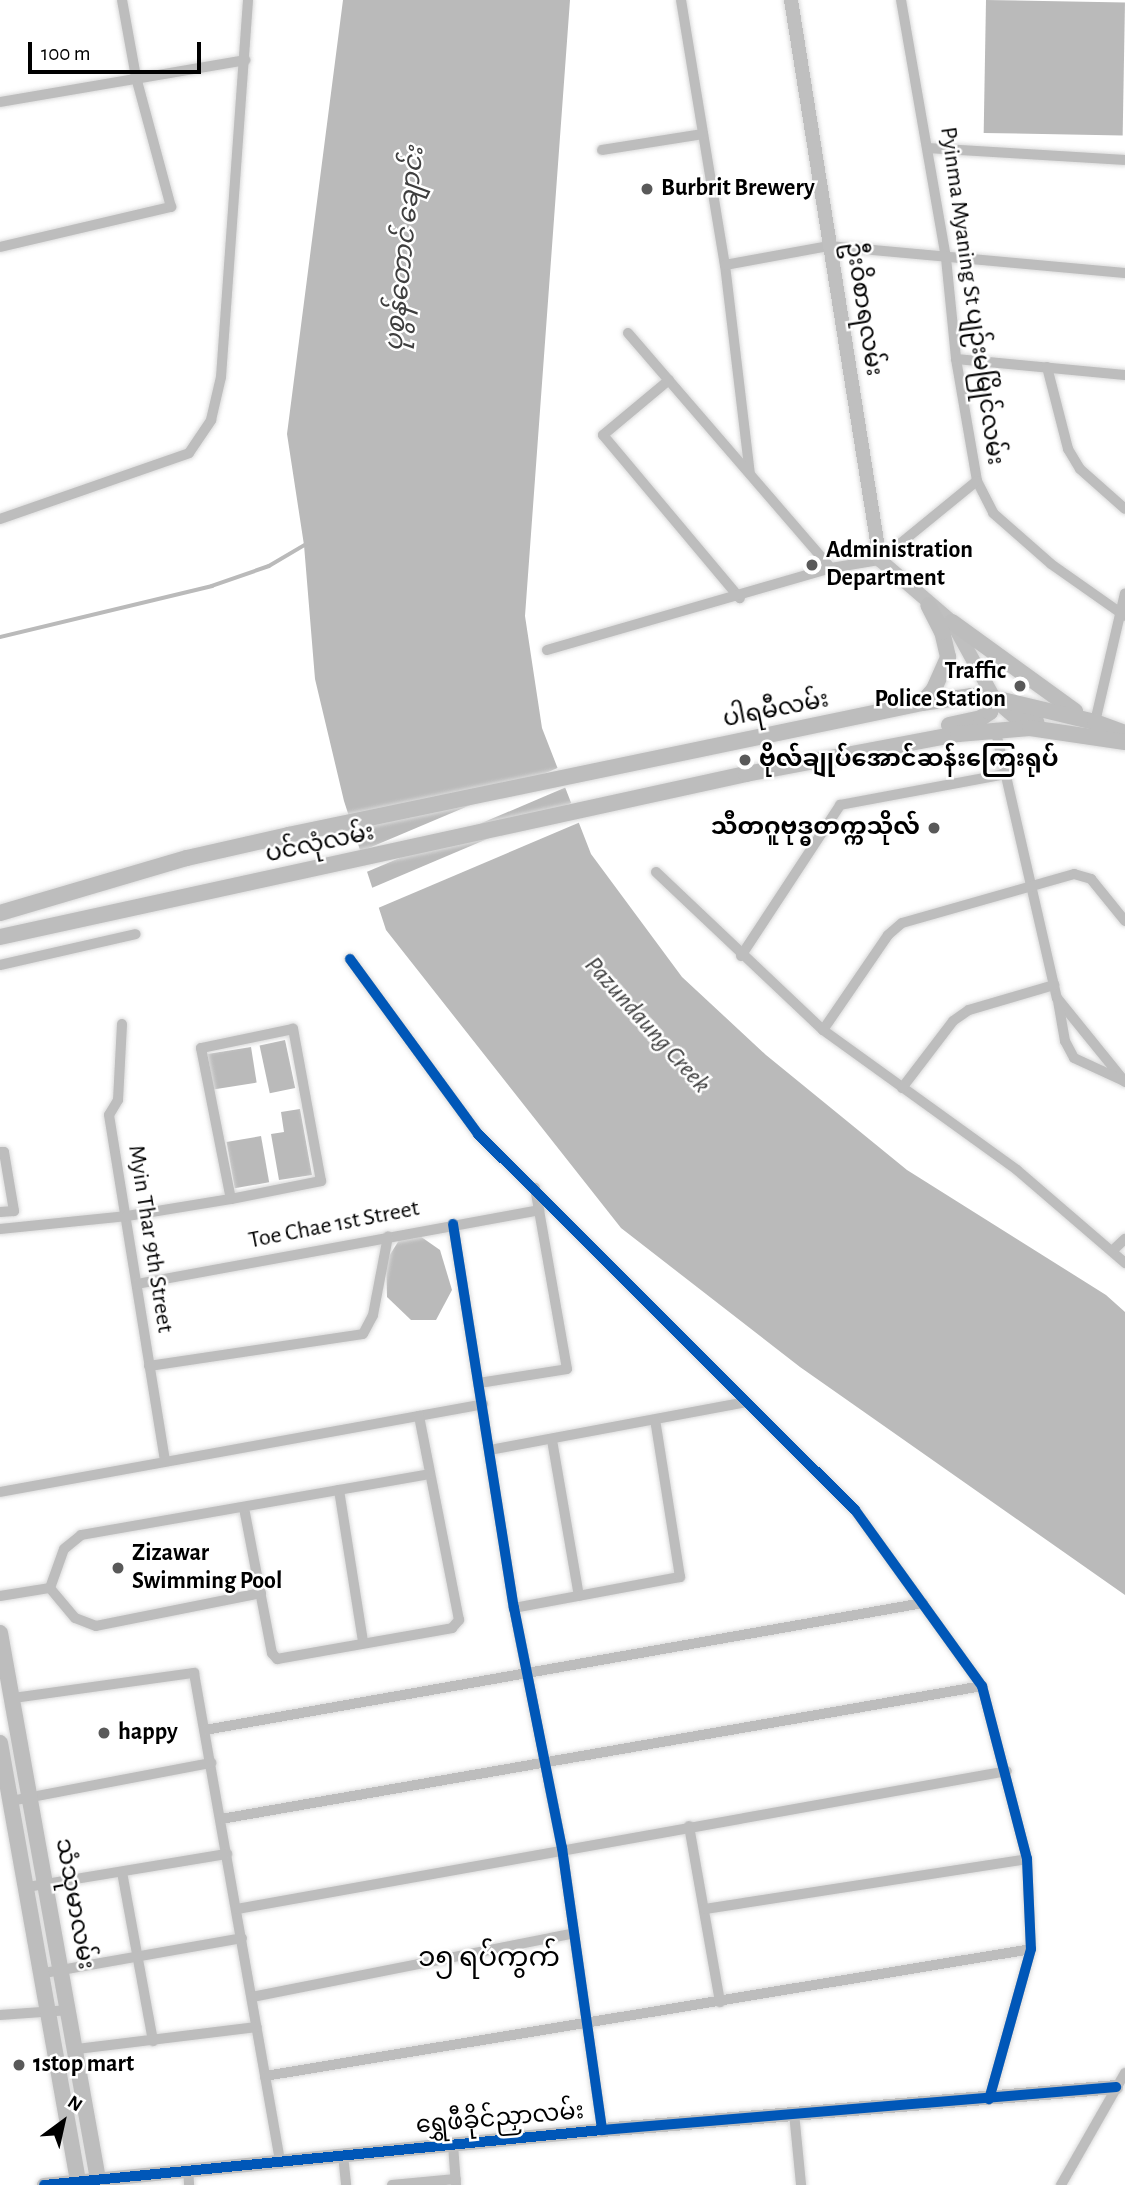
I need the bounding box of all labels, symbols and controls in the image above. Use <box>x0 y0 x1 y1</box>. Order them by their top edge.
scale bar <box>32 28 205 72</box>
text: 100 m <box>41 43 91 64</box>
street label: Pyinma Myaning St ပျဉ်းမမြိုင်လမ်း <box>933 125 1009 467</box>
water label: ပုစွန်တောင် ချောင်း <box>379 145 431 353</box>
place label: Burbrit Brewery <box>661 175 815 203</box>
marker: Burbrit Brewery <box>639 181 655 197</box>
street label: ဦးဝိစာရလမ်း <box>838 240 888 378</box>
place label: Administration Department <box>826 537 973 593</box>
marker: Administration Department <box>804 557 820 573</box>
place label: Traffic Police Station <box>874 658 1006 714</box>
marker: Traffic Police Station <box>1012 678 1028 694</box>
street label: ပါရမီလမ်း <box>721 686 831 734</box>
place label: ဗိုလ်ချုပ်အောင်ဆန်းကြေးရုပ် <box>759 746 1059 774</box>
marker: ဗိုလ်ချုပ်အောင်ဆန်းကြေးရုပ် <box>737 752 753 768</box>
place label: သီတဂူဗုဒ္ဓတက္ကသိုလ် <box>711 814 920 842</box>
street label: ပင်လုံလမ်း <box>263 818 377 870</box>
marker: သီတဂူဗုဒ္ဓတက္ကသိုလ် <box>926 820 942 836</box>
water label: Pazundaung Creek <box>577 950 717 1100</box>
street label: Myin Thar 9th Street <box>121 1143 179 1335</box>
street label: Toe Chae 1st Street <box>246 1194 422 1256</box>
place label: Zizawar Swimming Pool <box>132 1540 282 1596</box>
marker: Zizawar Swimming Pool <box>110 1560 126 1576</box>
place label: happy <box>118 1719 178 1747</box>
marker: happy <box>96 1725 112 1741</box>
street label: သံသုမာလမ်း <box>48 1836 100 1972</box>
district label: ၁၅ ရပ်ကွက် <box>418 1941 560 1975</box>
place label: 1stop mart <box>33 2051 134 2079</box>
marker: 1stop mart <box>11 2057 27 2073</box>
north arrow <box>28 2087 98 2157</box>
text: N <box>64 2092 85 2116</box>
street label: ရွှေဖီခိုင်ညှာလမ်း <box>415 2097 585 2141</box>

